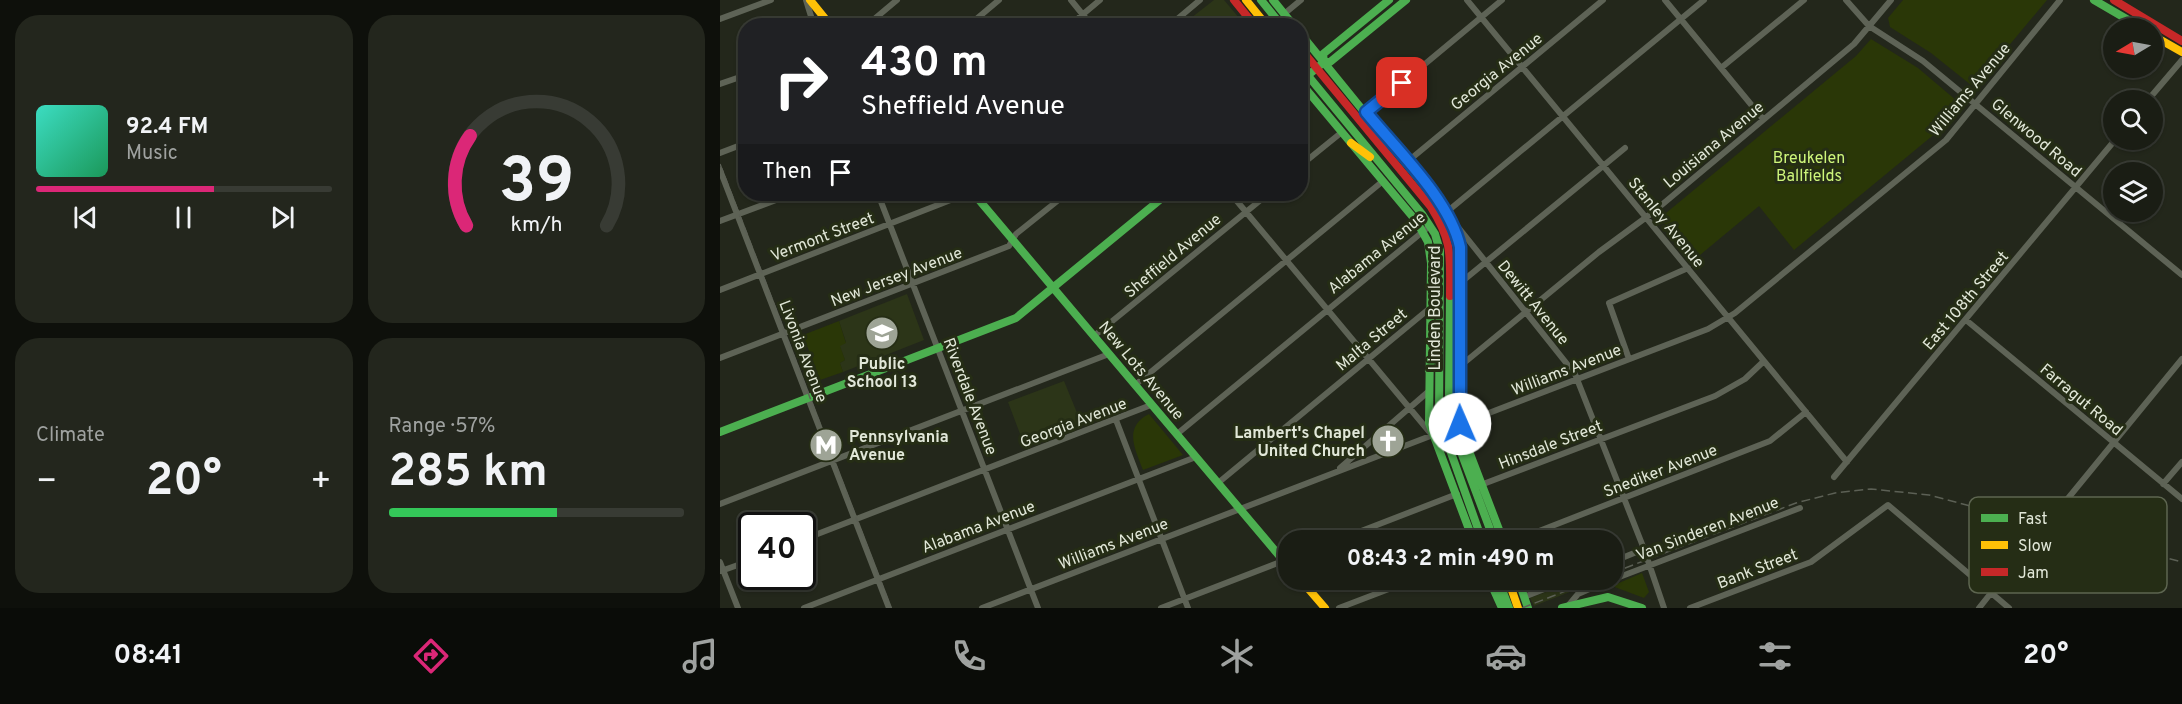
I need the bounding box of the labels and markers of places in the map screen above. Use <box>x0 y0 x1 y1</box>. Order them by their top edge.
pin <box>1376 57 1427 108</box>
school or university icon: Public School 13 <box>864 315 900 351</box>
place label: Public School 13 <box>847 355 917 393</box>
church icon: Lambert's Chapel United Church <box>1370 423 1406 459</box>
place label: Lambert's Chapel United Church <box>1234 424 1365 462</box>
metro station icon: Pennsylvania Avenue <box>808 427 844 463</box>
place label: Pennsylvania Avenue <box>849 428 949 466</box>

